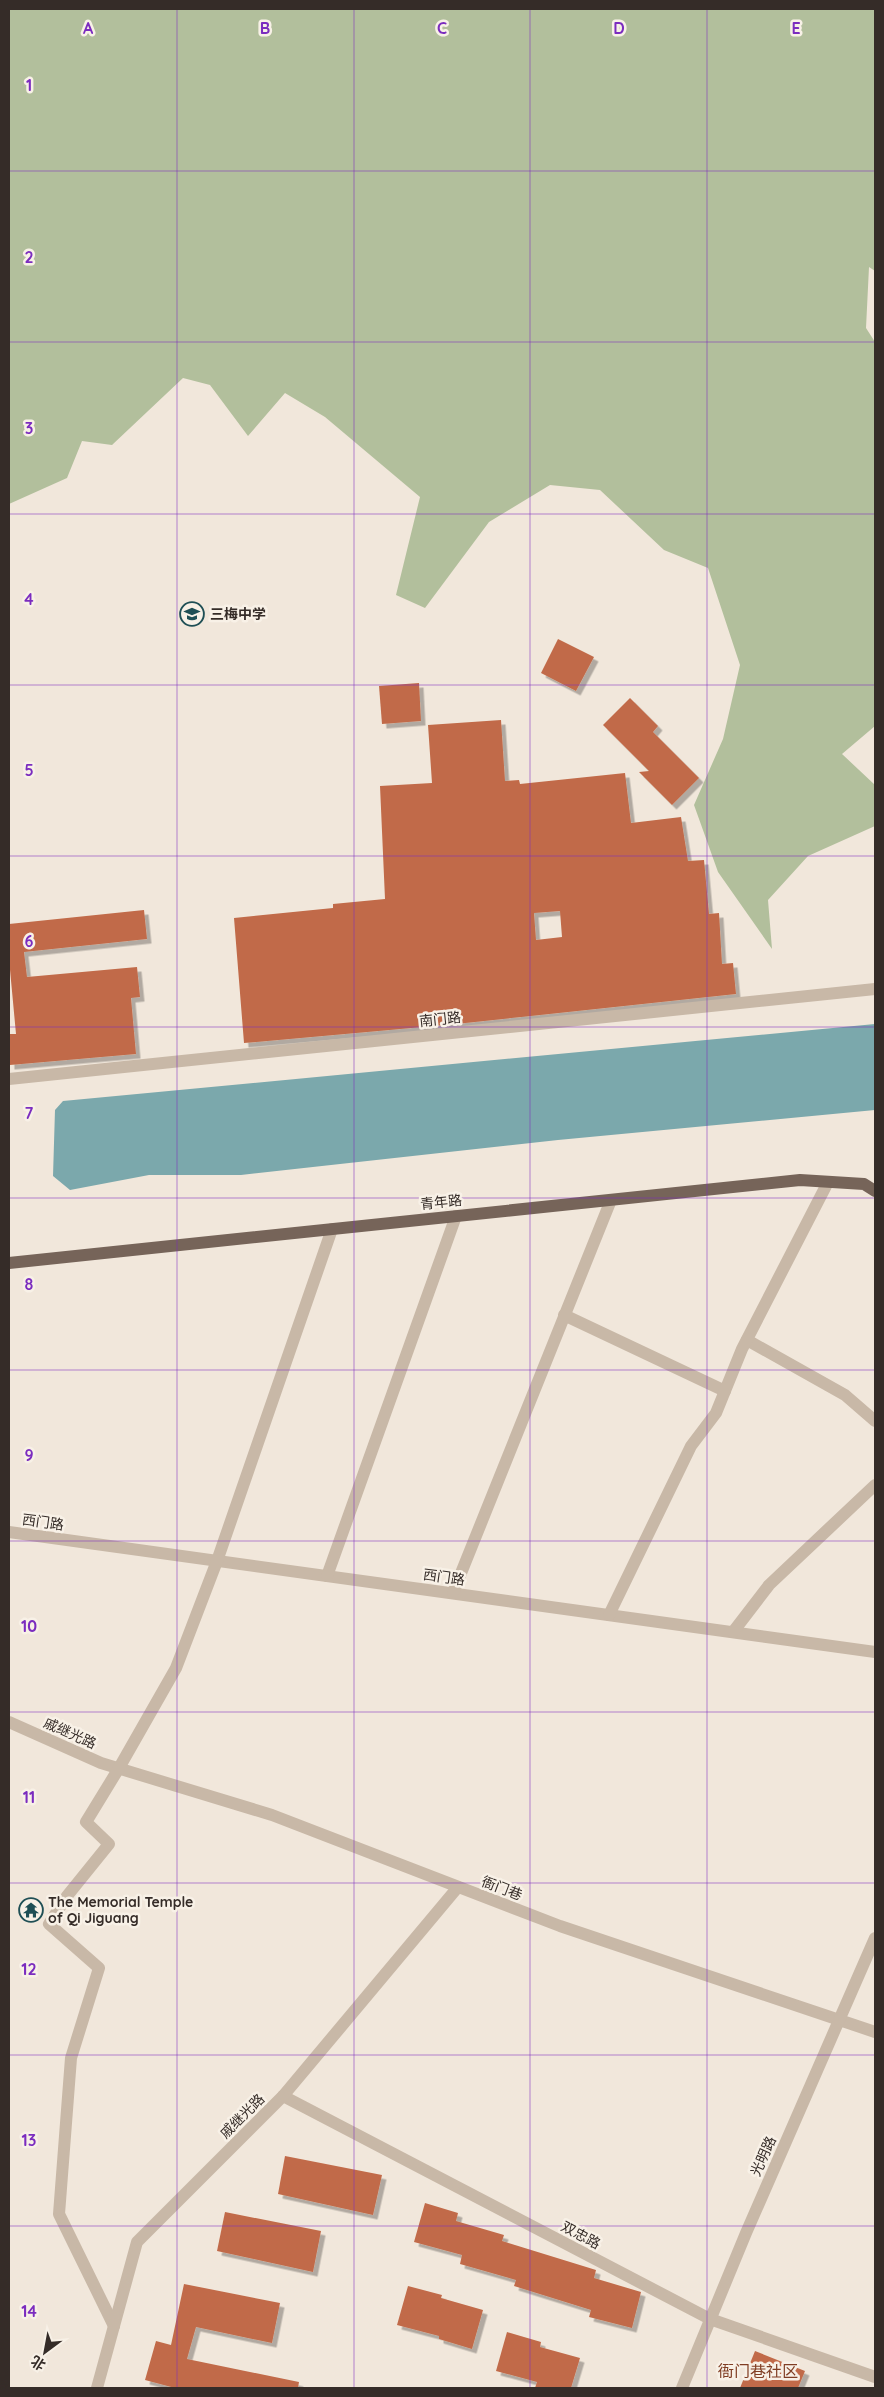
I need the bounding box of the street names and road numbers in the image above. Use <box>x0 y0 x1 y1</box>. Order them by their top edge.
street label: 南门路 <box>418 1008 462 1030</box>
street label: 青年路 <box>419 1191 463 1213</box>
street label: 西门路 <box>21 1510 65 1534</box>
street label: 西门路 <box>422 1565 466 1589</box>
street label: 戚继光路 <box>41 1713 99 1753</box>
street label: 衙门巷 <box>479 1872 525 1904</box>
street label: 戚继光路 <box>216 2090 268 2142</box>
street label: 光明路 <box>746 2133 780 2179</box>
street label: 双忠路 <box>558 2217 604 2253</box>

